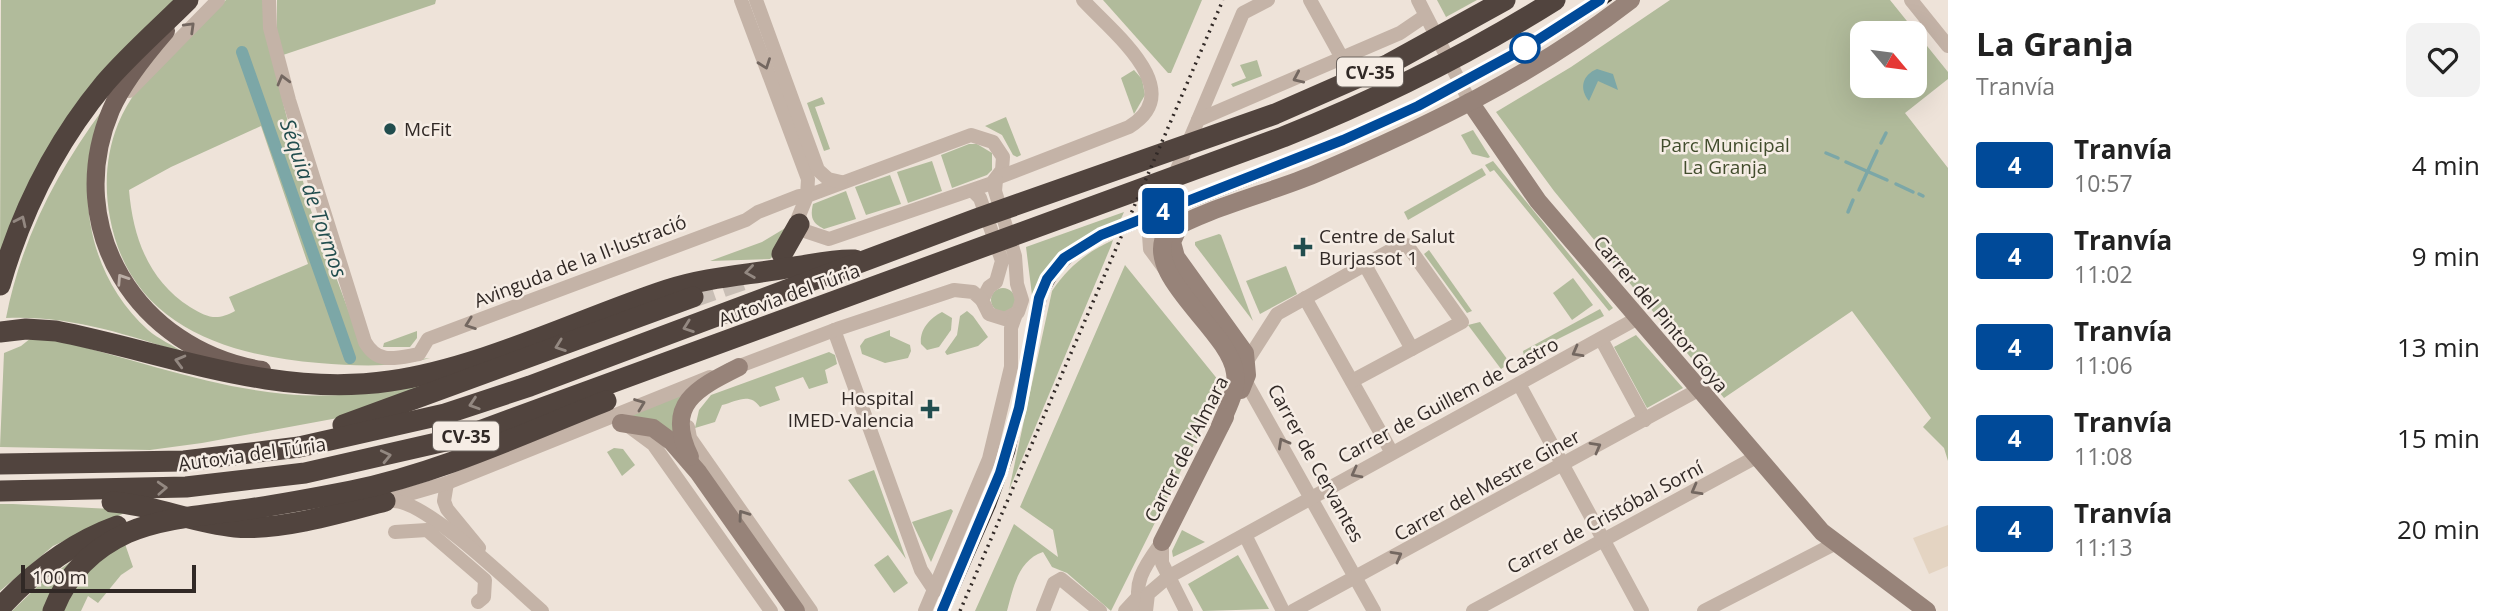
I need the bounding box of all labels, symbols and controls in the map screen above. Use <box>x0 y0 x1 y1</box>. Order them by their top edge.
north arrow <box>1850 21 1927 98</box>
map controls <box>1850 21 1927 98</box>
text: La Granja <box>1976 21 2134 66</box>
one-way arrow <box>182 23 195 36</box>
button: heart <box>2406 23 2480 97</box>
unlabelled marker <box>1510 33 1540 63</box>
one-way arrow <box>757 57 771 69</box>
road number: CV-35 <box>1337 58 1403 86</box>
one-way arrow <box>1293 69 1305 83</box>
text: Tranvía <box>1976 70 2055 102</box>
one-way arrow <box>277 74 291 86</box>
water label: Séquia de Tormos <box>274 115 354 281</box>
place label: McFit <box>404 116 452 142</box>
marker: McFit <box>382 121 398 137</box>
text: Tranvía <box>2074 131 2172 167</box>
park label: Parc Municipal La Granja <box>1660 132 1790 180</box>
text: 4 min <box>2412 147 2480 183</box>
text: 4 <box>2008 148 2021 181</box>
text: 10:57 <box>2074 167 2133 199</box>
line badge: 4 <box>1140 188 1186 234</box>
text: 4 <box>1156 194 1170 227</box>
street label: Avinguda de la Il·lustració <box>470 208 690 314</box>
one-way arrow <box>13 216 27 228</box>
text: Tranvía <box>2074 222 2172 258</box>
place label: Centre de Salut Burjassot 1 <box>1319 223 1455 271</box>
street label: Carrer del Pintor Goya <box>1588 230 1734 398</box>
marker: Centre de Salut Burjassot 1 <box>1293 237 1313 257</box>
text: 9 min <box>2412 238 2480 274</box>
text: 4 <box>2008 239 2021 272</box>
street label: Autovia del Túria <box>715 257 863 333</box>
text: 11:02 <box>2074 258 2133 290</box>
one-way arrow <box>745 264 756 279</box>
one-way arrow <box>118 274 130 287</box>
text: Tranvía <box>2074 313 2172 349</box>
one-way arrow <box>464 316 476 330</box>
one-way arrow <box>682 319 694 333</box>
text: 13 min <box>2397 329 2480 365</box>
text: 4 <box>2008 330 2021 363</box>
street label: Carrer de Guillem de Castro <box>1333 331 1563 469</box>
one-way arrow <box>554 337 566 351</box>
one-way arrow <box>1572 344 1584 358</box>
text: 11:06 <box>2074 349 2133 381</box>
one-way arrow <box>174 355 186 369</box>
street label: Carrer de l'Almara <box>1138 371 1234 527</box>
street label: Carrer de Cervantes <box>1262 379 1370 547</box>
place label: Hospital IMED-Valencia <box>788 385 914 433</box>
one-way arrow <box>468 396 480 410</box>
one-way arrow <box>634 398 646 412</box>
marker: Hospital IMED-Valencia <box>920 399 940 419</box>
text: Tranvía <box>2074 404 2172 440</box>
text: 15 min <box>2397 420 2480 456</box>
text: 4 <box>2008 421 2021 454</box>
road number: CV-35 <box>433 422 499 450</box>
street label: Carrer del Mestre Giner <box>1389 423 1585 547</box>
street label: Autovia del Túria <box>176 431 328 477</box>
one-way arrow <box>1278 438 1291 451</box>
text: 11:08 <box>2074 440 2133 472</box>
one-way arrow <box>1589 442 1602 455</box>
one-way arrow <box>380 450 392 464</box>
street label: Carrer de Cristóbal Sorní <box>1502 454 1709 580</box>
one-way arrow <box>1350 464 1363 478</box>
one-way arrow <box>156 481 167 496</box>
one-way arrow <box>1691 482 1703 495</box>
text: Tranvía <box>2074 495 2172 531</box>
one-way arrow <box>739 510 751 523</box>
text: 20 min <box>2397 511 2480 547</box>
text: 4 <box>2008 512 2021 545</box>
text: 11:13 <box>2074 531 2133 563</box>
one-way arrow <box>1389 551 1402 564</box>
scale bar <box>21 562 196 594</box>
text: 100 m <box>32 564 87 590</box>

